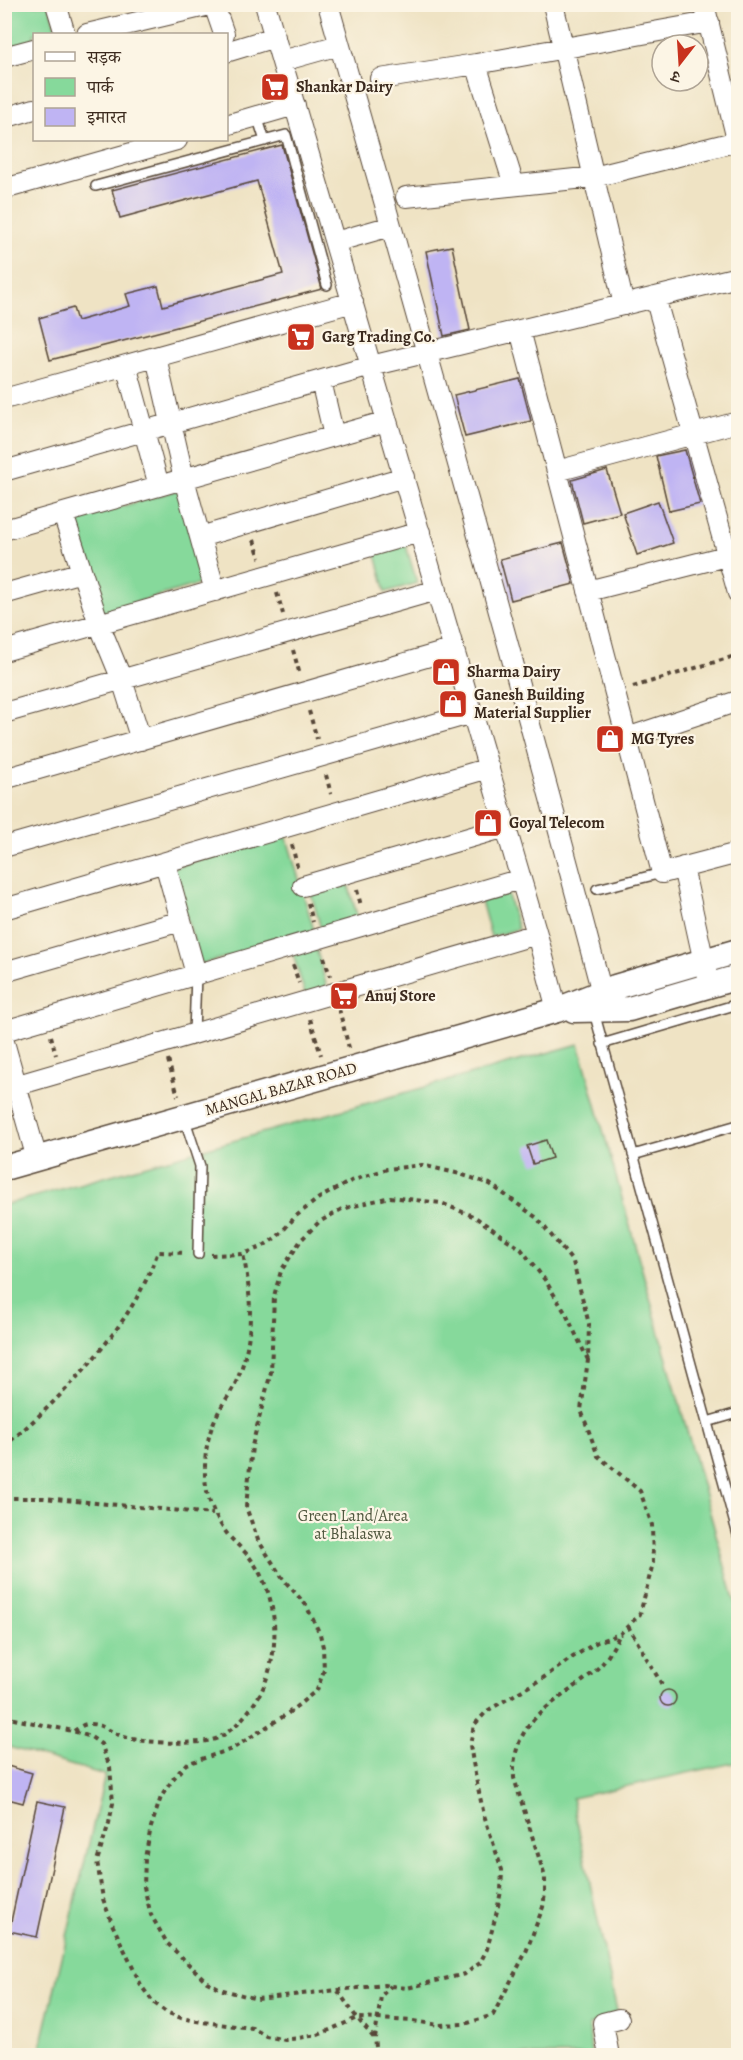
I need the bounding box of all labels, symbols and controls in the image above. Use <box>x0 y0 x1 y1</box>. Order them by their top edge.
legend <box>33 33 228 141</box>
north arrow <box>650 33 710 93</box>
text: सड़क <box>86 45 122 69</box>
text: उ <box>667 64 684 88</box>
supermarket icon: Shankar Dairy <box>259 71 291 103</box>
text: पार्क <box>86 75 115 99</box>
place label: Shankar Dairy <box>296 76 393 98</box>
text: इमारत <box>86 105 127 129</box>
supermarket icon: Garg Trading Co. <box>285 321 317 353</box>
place label: Garg Trading Co. <box>322 326 436 348</box>
shop icon: Sharma Dairy <box>430 656 462 688</box>
place label: Sharma Dairy <box>467 661 561 683</box>
place label: Ganesh Building Material Supplier <box>474 684 592 724</box>
shop icon: Ganesh Building Material Supplier <box>437 688 469 720</box>
shop icon: MG Tyres <box>594 723 626 755</box>
place label: MG Tyres <box>631 728 694 750</box>
shop icon: Goyal Telecom <box>472 807 504 839</box>
place label: Goyal Telecom <box>509 812 605 834</box>
supermarket icon: Anuj Store <box>328 980 360 1012</box>
place label: Anuj Store <box>364 985 436 1007</box>
street label: MANGAL BAZAR ROAD <box>202 1057 360 1121</box>
park label: Green Land/Area at Bhalaswa <box>298 1505 409 1545</box>

